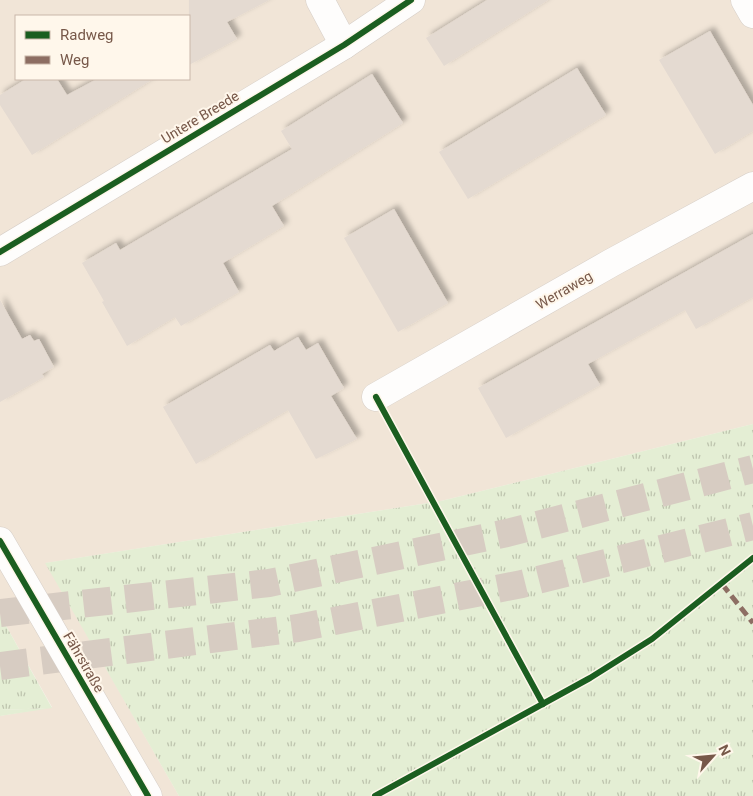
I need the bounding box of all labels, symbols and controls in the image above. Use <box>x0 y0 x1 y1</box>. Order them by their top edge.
legend <box>15 15 190 80</box>
text: Radweg <box>60 26 114 44</box>
text: Weg <box>60 51 89 69</box>
street label: Untere Breede <box>158 88 242 146</box>
street label: Werraweg <box>533 268 595 312</box>
street label: Fährstraße <box>60 629 108 695</box>
north arrow <box>688 731 738 781</box>
text: N <box>715 742 734 758</box>

